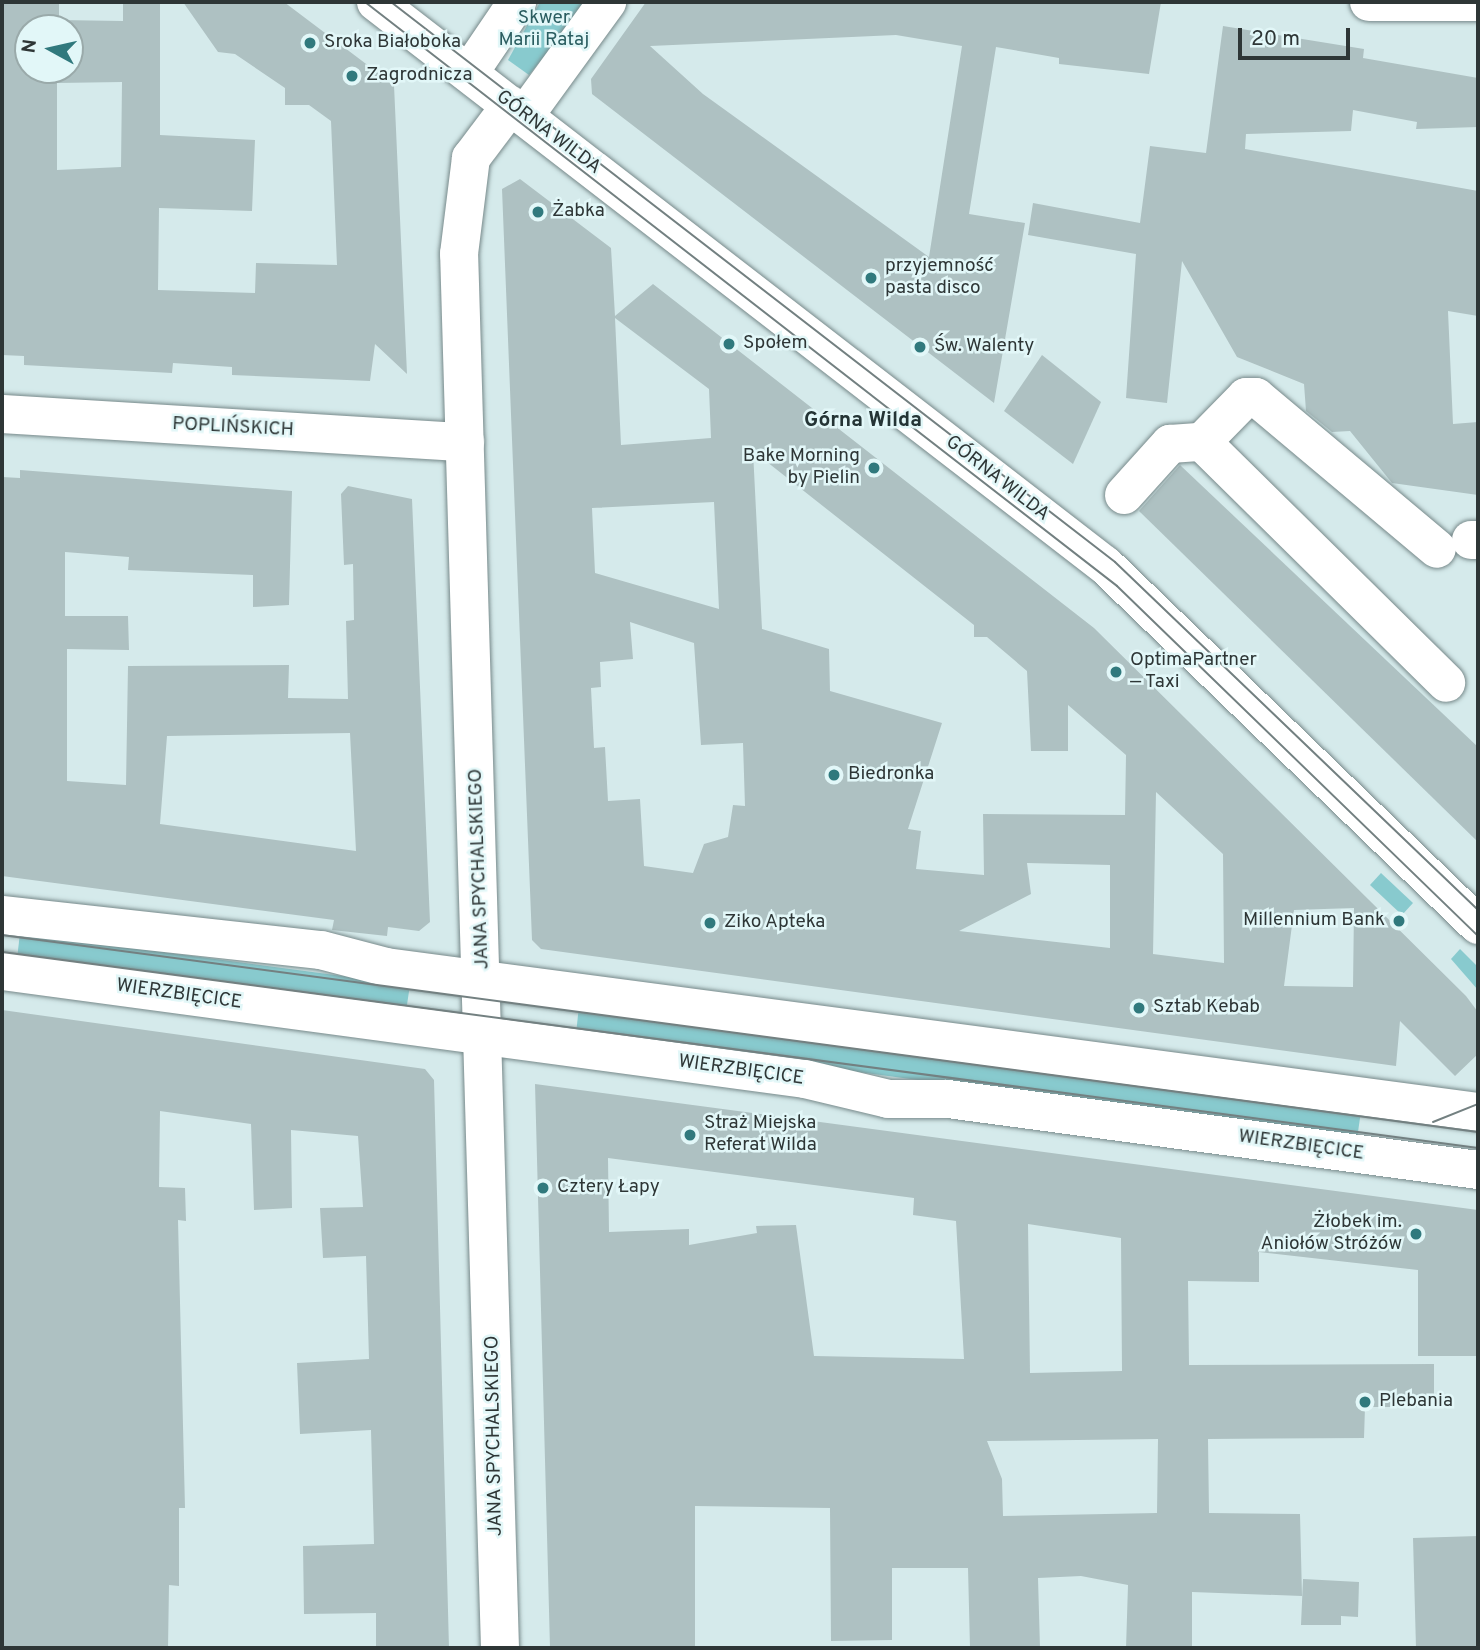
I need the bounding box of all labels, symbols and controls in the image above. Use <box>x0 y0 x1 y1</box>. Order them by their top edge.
park label: Skwer Marii Rataj <box>499 8 589 52</box>
north arrow <box>14 14 84 84</box>
scale bar <box>1242 14 1354 58</box>
text: 20 m <box>1251 26 1300 53</box>
place label: Sroka Białoboka <box>324 32 461 54</box>
marker: Sroka Białoboka <box>302 35 318 51</box>
text: N <box>17 38 43 55</box>
place label: Zagrodnicza <box>366 65 472 87</box>
marker: Zagrodnicza <box>344 68 360 84</box>
street label: GÓRNA WILDA <box>491 86 605 180</box>
place label: Żabka <box>552 201 605 223</box>
marker: Żabka <box>530 204 546 220</box>
place label: przyjemność pasta disco <box>885 256 994 300</box>
marker: przyjemność pasta disco <box>863 270 879 286</box>
place label: Społem <box>743 333 808 355</box>
marker: Społem <box>721 336 737 352</box>
place label: Św. Walenty <box>934 336 1035 358</box>
marker: Św. Walenty <box>912 339 928 355</box>
district label: Górna Wilda <box>804 408 922 434</box>
street label: POPLIŃSKICH <box>172 413 294 443</box>
street label: GÓRNA WILDA <box>940 431 1054 527</box>
place label: Bake Morning by Pielin <box>743 446 860 490</box>
marker: Bake Morning by Pielin <box>866 460 882 476</box>
place label: OptimaPartner — Taxi <box>1130 650 1257 694</box>
marker: OptimaPartner — Taxi <box>1108 664 1124 680</box>
place label: Biedronka <box>848 764 934 786</box>
marker: Biedronka <box>826 767 842 783</box>
street label: JANA SPYCHALSKIEGO <box>465 768 495 970</box>
place label: Millennium Bank <box>1243 910 1385 932</box>
place label: Ziko Apteka <box>724 912 826 934</box>
marker: Millennium Bank <box>1391 913 1407 929</box>
marker: Ziko Apteka <box>702 915 718 931</box>
street label: WIERZBIĘCICE <box>115 975 243 1015</box>
place label: Sztab Kebab <box>1153 997 1260 1019</box>
marker: Sztab Kebab <box>1131 1000 1147 1016</box>
street label: WIERZBIĘCICE <box>677 1051 805 1091</box>
place label: Straż Miejska Referat Wilda <box>704 1113 817 1157</box>
street label: WIERZBIĘCICE <box>1237 1126 1365 1166</box>
marker: Straż Miejska Referat Wilda <box>682 1127 698 1143</box>
place label: Cztery Łapy <box>557 1177 660 1199</box>
marker: Cztery Łapy <box>535 1180 551 1196</box>
place label: Żłobek im. Aniołów Stróżów <box>1261 1212 1402 1256</box>
marker: Żłobek im. Aniołów Stróżów <box>1408 1226 1424 1242</box>
street label: JANA SPYCHALSKIEGO <box>482 1335 508 1537</box>
place label: Plebania <box>1379 1391 1453 1413</box>
marker: Plebania <box>1357 1394 1373 1410</box>

